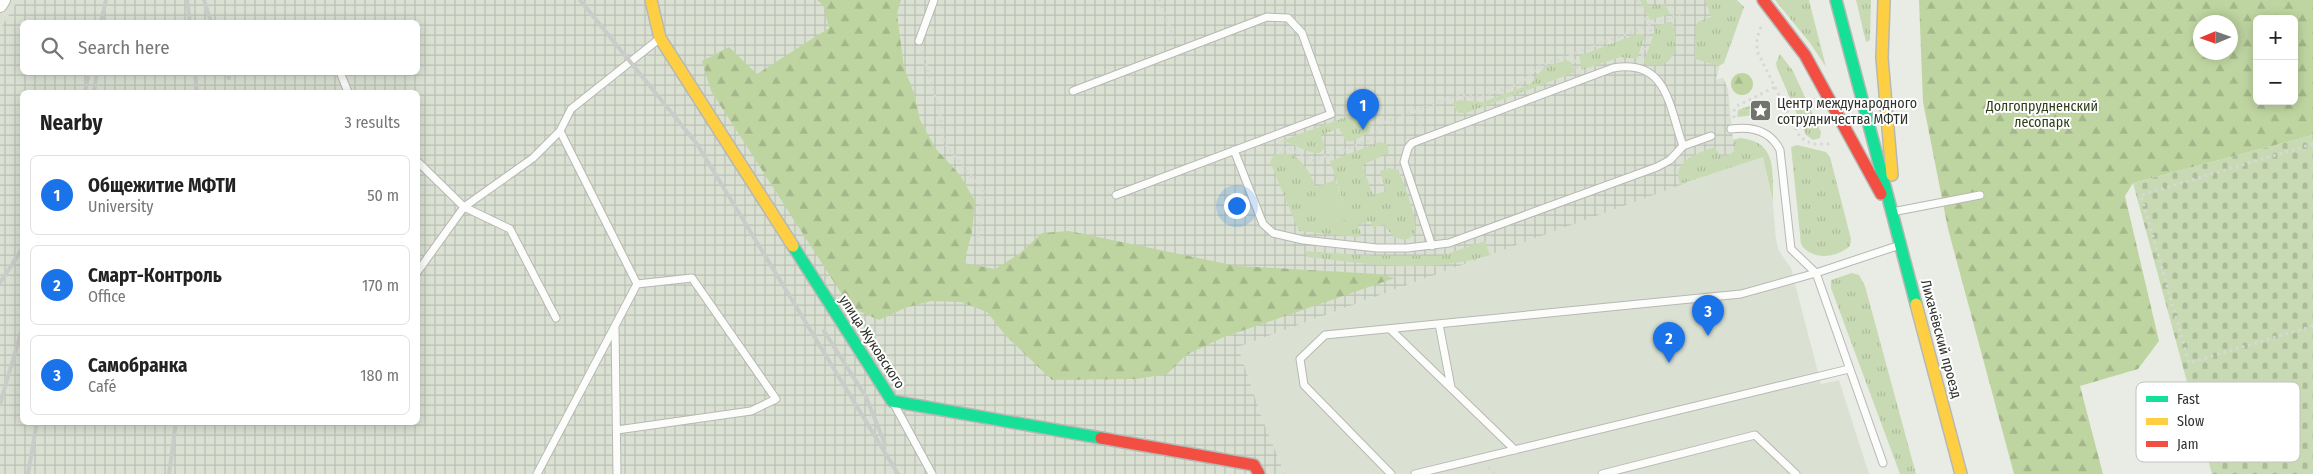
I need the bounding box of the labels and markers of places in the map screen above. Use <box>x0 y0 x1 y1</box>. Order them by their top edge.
pin: 1 <box>1347 89 1379 130</box>
place label: Центр международного сотрудничества МФТИ <box>1777 95 1917 128</box>
place icon: Центр международного сотрудничества МФТИ <box>1749 99 1773 123</box>
pin: 3 <box>1692 295 1724 336</box>
pin: 2 <box>1653 322 1685 363</box>

